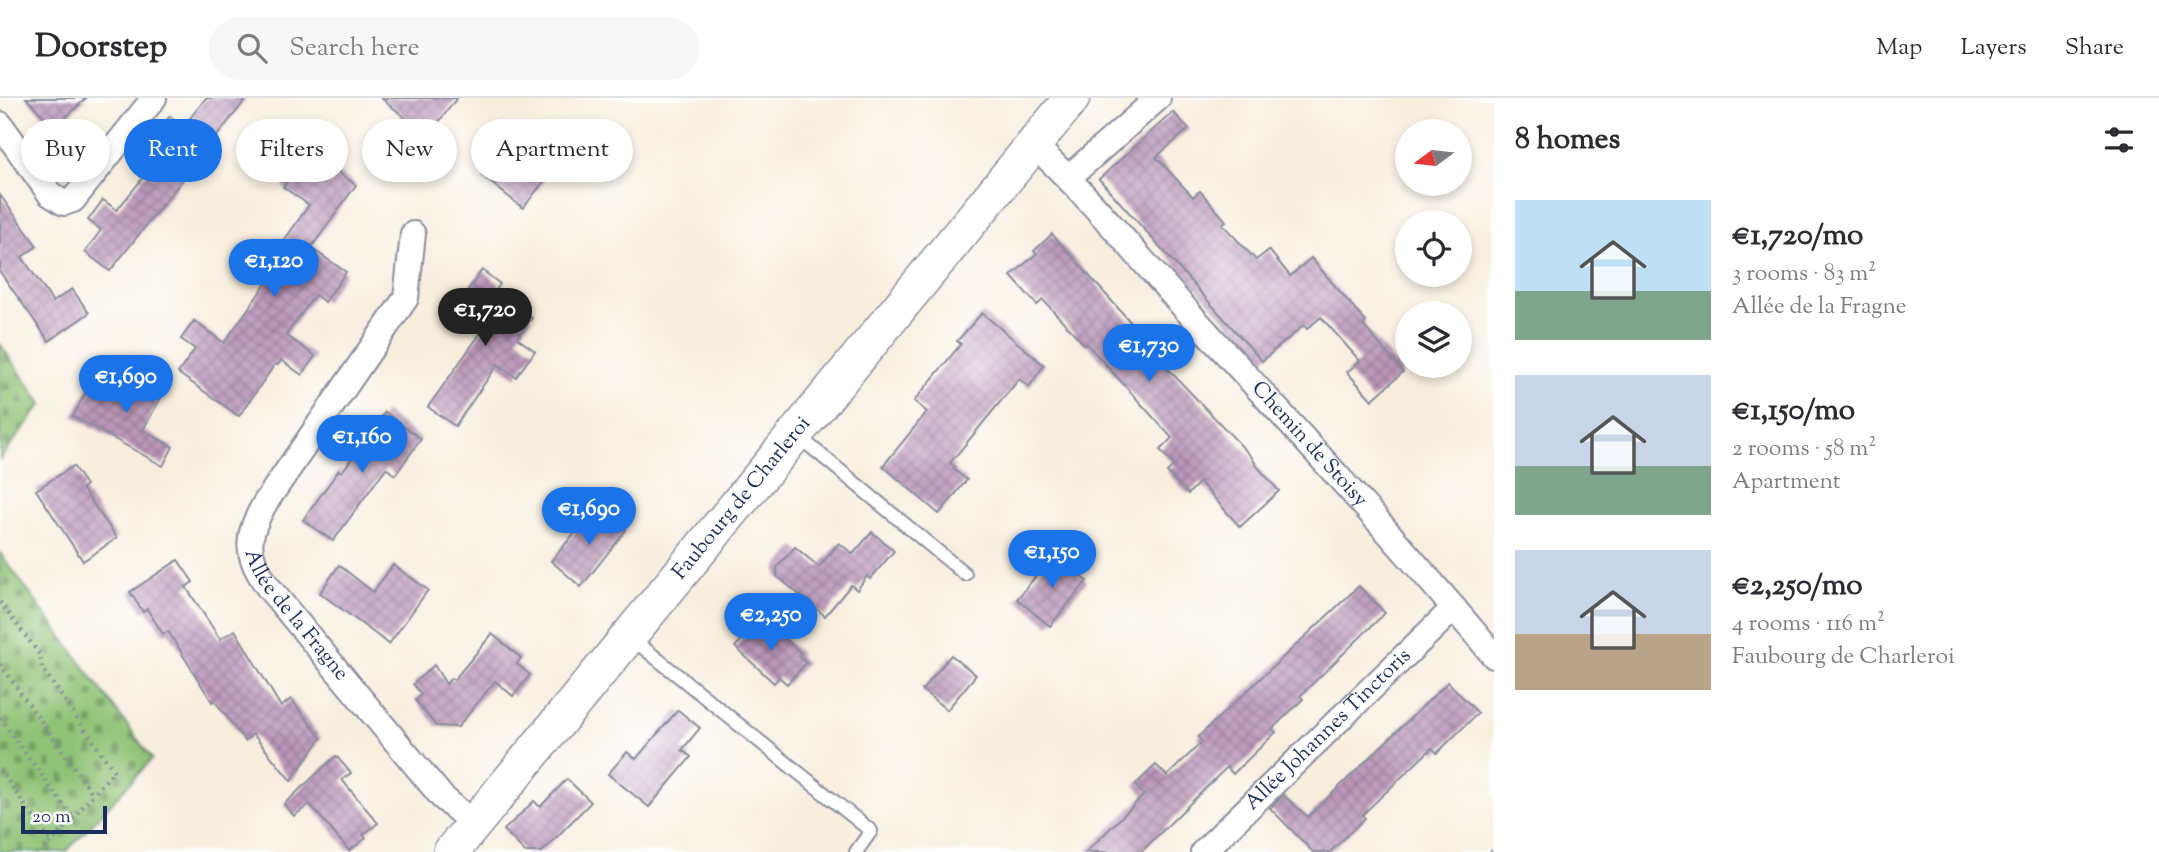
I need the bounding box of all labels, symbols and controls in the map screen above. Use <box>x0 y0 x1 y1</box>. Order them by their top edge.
search box <box>209 17 699 80</box>
text: Doorstep <box>35 24 167 72</box>
icon: search <box>233 29 271 67</box>
text: Search here <box>289 30 420 67</box>
text: Map <box>1876 31 1922 65</box>
text: Layers <box>1960 31 2027 65</box>
text: Share <box>2065 31 2124 65</box>
chip: Buy <box>21 119 110 182</box>
chip: Rent <box>124 119 222 182</box>
chip: Filters <box>236 119 348 182</box>
chip: New <box>362 119 457 182</box>
chip: Apartment <box>471 119 633 182</box>
north arrow <box>1395 119 1472 196</box>
map controls <box>1395 119 1472 378</box>
text: 8 homes <box>1515 119 1620 162</box>
icon: filters <box>2100 121 2138 159</box>
button: locate <box>1395 210 1472 287</box>
text: €1,720/mo <box>1732 215 1864 258</box>
icon: home <box>1571 228 1655 312</box>
pin: €1,120 <box>217 240 331 299</box>
text: €1,120 <box>245 245 303 278</box>
text: 3 rooms · 83 m² <box>1732 258 1876 291</box>
pin: €1,720 <box>428 288 542 348</box>
text: Allée de la Fragne <box>1732 291 1907 324</box>
text: €1,720 <box>454 294 516 327</box>
button: layers <box>1395 301 1472 378</box>
pin: €1,730 <box>1092 324 1206 384</box>
text: €1,730 <box>1119 330 1179 363</box>
pin: €1,690 <box>69 356 183 415</box>
text: €1,690 <box>95 361 157 394</box>
street label: Chemin de Stoisy <box>1244 375 1374 515</box>
text: €1,150/mo <box>1732 390 1855 433</box>
icon: home <box>1571 403 1655 487</box>
street label: Faubourg de Charleroi <box>666 410 818 587</box>
pin: €1,160 <box>305 416 419 475</box>
text: €1,160 <box>332 421 392 454</box>
text: 2 rooms · 58 m² <box>1732 433 1876 466</box>
text: Apartment <box>1732 466 1841 499</box>
pin: €1,690 <box>532 488 646 547</box>
text: €1,690 <box>558 493 620 526</box>
pin: €1,150 <box>995 531 1109 590</box>
text: €1,150 <box>1024 536 1080 569</box>
street label: Allée de la Fragne <box>236 546 355 688</box>
text: €2,250/mo <box>1732 565 1863 608</box>
icon: home <box>1571 578 1655 662</box>
pin: €2,250 <box>714 594 828 653</box>
text: €2,250 <box>740 599 802 632</box>
text: 4 rooms · 116 m² <box>1732 608 1885 641</box>
text: Faubourg de Charleroi <box>1732 641 1955 674</box>
street label: Allée Johannes Tinctoris <box>1239 642 1418 818</box>
scale bar <box>21 803 107 835</box>
text: 20 m <box>32 804 71 831</box>

